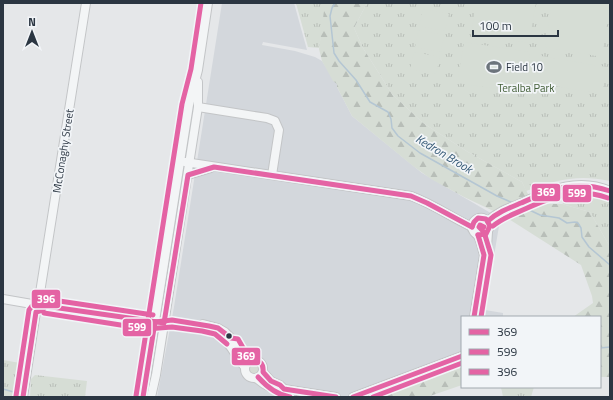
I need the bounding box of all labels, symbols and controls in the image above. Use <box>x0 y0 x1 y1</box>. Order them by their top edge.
north arrow <box>12 12 52 52</box>
scale bar <box>473 12 558 38</box>
text: N <box>28 14 36 30</box>
text: 100 m <box>479 16 512 35</box>
sports icon: Field 10 <box>485 58 503 76</box>
place label: Field 10 <box>506 59 543 75</box>
park label: Teralba Park <box>498 80 555 96</box>
street label: McConaghy Street <box>48 108 78 194</box>
water label: Kedron Brook <box>412 129 478 179</box>
line badge: 369 <box>531 183 561 202</box>
text: 369 <box>537 184 555 200</box>
line badge: 599 <box>562 184 592 203</box>
text: 599 <box>568 185 586 201</box>
line badge: 396 <box>31 289 61 309</box>
text: 396 <box>37 291 55 307</box>
legend <box>461 316 601 388</box>
line badge: 599 <box>122 318 152 337</box>
text: 599 <box>128 319 146 335</box>
text: 369 <box>497 322 517 341</box>
unlabelled marker <box>224 331 234 341</box>
text: 599 <box>497 342 517 361</box>
line badge: 369 <box>231 347 261 366</box>
text: 369 <box>237 348 255 364</box>
text: 396 <box>497 362 517 381</box>

